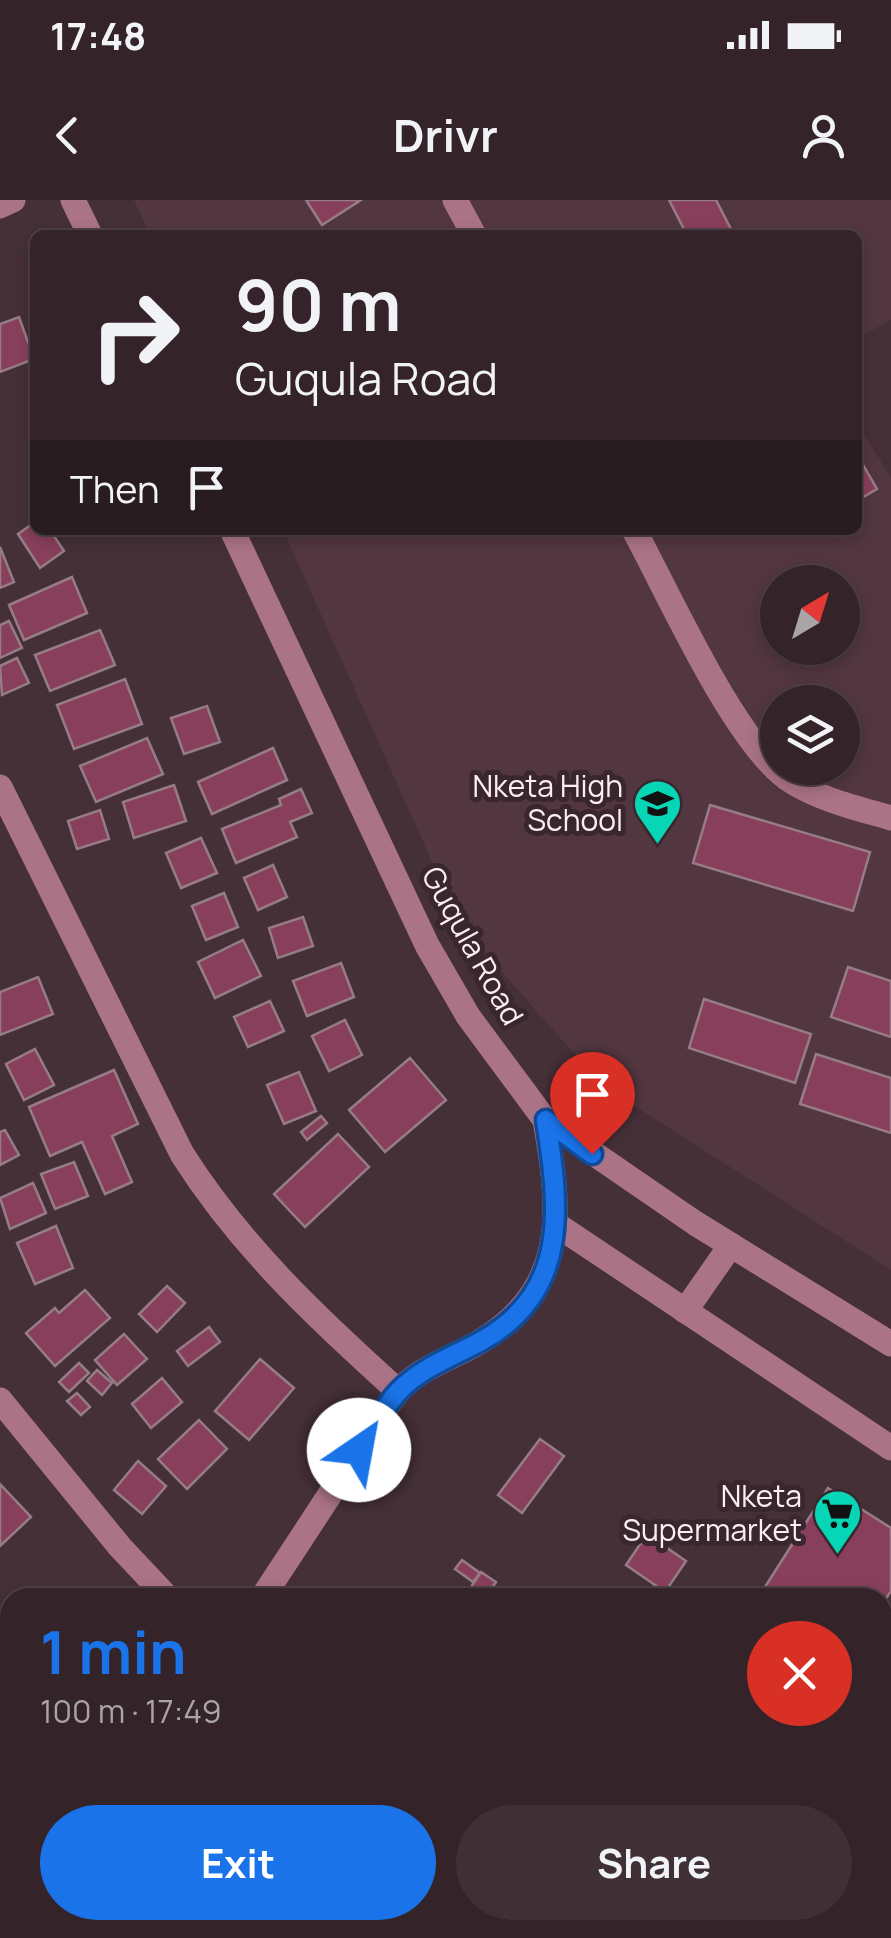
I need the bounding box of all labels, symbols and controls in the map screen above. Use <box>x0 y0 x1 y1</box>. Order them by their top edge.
text: 17:48 <box>50 9 146 61</box>
text: Drivr <box>393 104 498 166</box>
icon: back <box>40 108 95 163</box>
icon: person <box>796 108 851 163</box>
text: 90 m <box>235 256 402 352</box>
icon: right <box>70 270 200 400</box>
text: Guqula Road <box>235 347 498 409</box>
icon: arrive <box>179 460 234 515</box>
text: Then <box>70 462 159 514</box>
north arrow <box>760 565 860 665</box>
map controls <box>760 565 860 785</box>
button: layers <box>760 685 860 785</box>
place label: Nketa High School <box>473 765 623 840</box>
school or university icon: Nketa High School <box>632 778 684 846</box>
street label: Guqula Road <box>413 859 534 1032</box>
pin <box>550 1052 635 1155</box>
icon: arrive <box>565 1067 620 1122</box>
position arrow <box>307 1398 411 1502</box>
place label: Nketa Supermarket <box>623 1475 802 1550</box>
supermarket icon: Nketa Supermarket <box>811 1488 863 1556</box>
text: 1 min <box>40 1610 187 1692</box>
button: close <box>747 1621 852 1726</box>
text: 100 m · 17:49 <box>40 1689 222 1733</box>
button: Exit <box>40 1805 436 1920</box>
button: Share <box>456 1805 852 1920</box>

